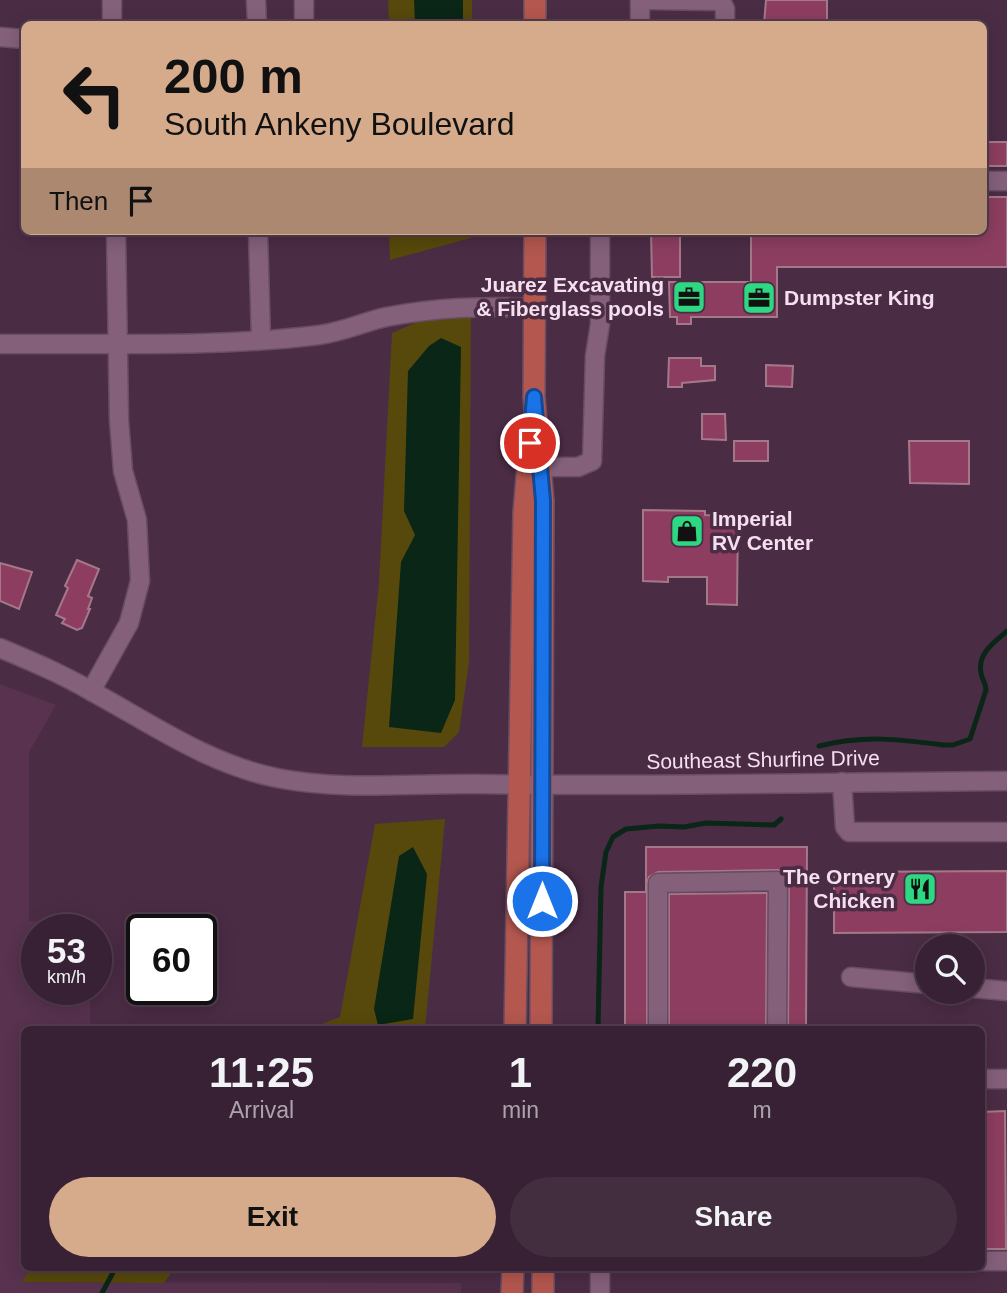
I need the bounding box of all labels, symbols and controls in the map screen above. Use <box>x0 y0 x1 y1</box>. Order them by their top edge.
icon: left <box>49 49 140 140</box>
text: 200 m <box>164 49 303 103</box>
text: South Ankeny Boulevard <box>164 106 514 142</box>
icon: arrive <box>122 182 160 220</box>
text: Then <box>49 186 108 216</box>
place label: Juarez Excavating & Fiberglass pools <box>476 273 664 320</box>
office icon: Juarez Excavating & Fiberglass pools <box>670 278 708 316</box>
office icon: Dumpster King <box>740 279 778 317</box>
place label: Dumpster King <box>784 286 935 309</box>
pin <box>500 413 560 473</box>
icon: arrive <box>511 424 549 462</box>
place label: Imperial RV Center <box>712 507 813 554</box>
shop icon: Imperial RV Center <box>668 512 706 550</box>
street label: Southeast Shurfine Drive <box>646 746 880 773</box>
position arrow <box>505 864 579 938</box>
place label: The Ornery Chicken <box>783 865 895 912</box>
restaurant icon: The Ornery Chicken <box>901 870 939 908</box>
speed limit sign: 60 <box>126 914 217 1005</box>
text: 53 <box>47 931 86 970</box>
map controls <box>915 934 985 1004</box>
button: search <box>915 934 985 1004</box>
text: km/h <box>47 967 86 987</box>
text: 11:25 <box>209 1049 314 1096</box>
text: 1 <box>509 1049 532 1096</box>
text: 220 <box>727 1049 797 1096</box>
text: Arrival <box>229 1097 294 1123</box>
text: min <box>502 1097 539 1123</box>
text: m <box>752 1097 772 1123</box>
button: Exit <box>49 1177 496 1257</box>
button: Share <box>510 1177 957 1257</box>

